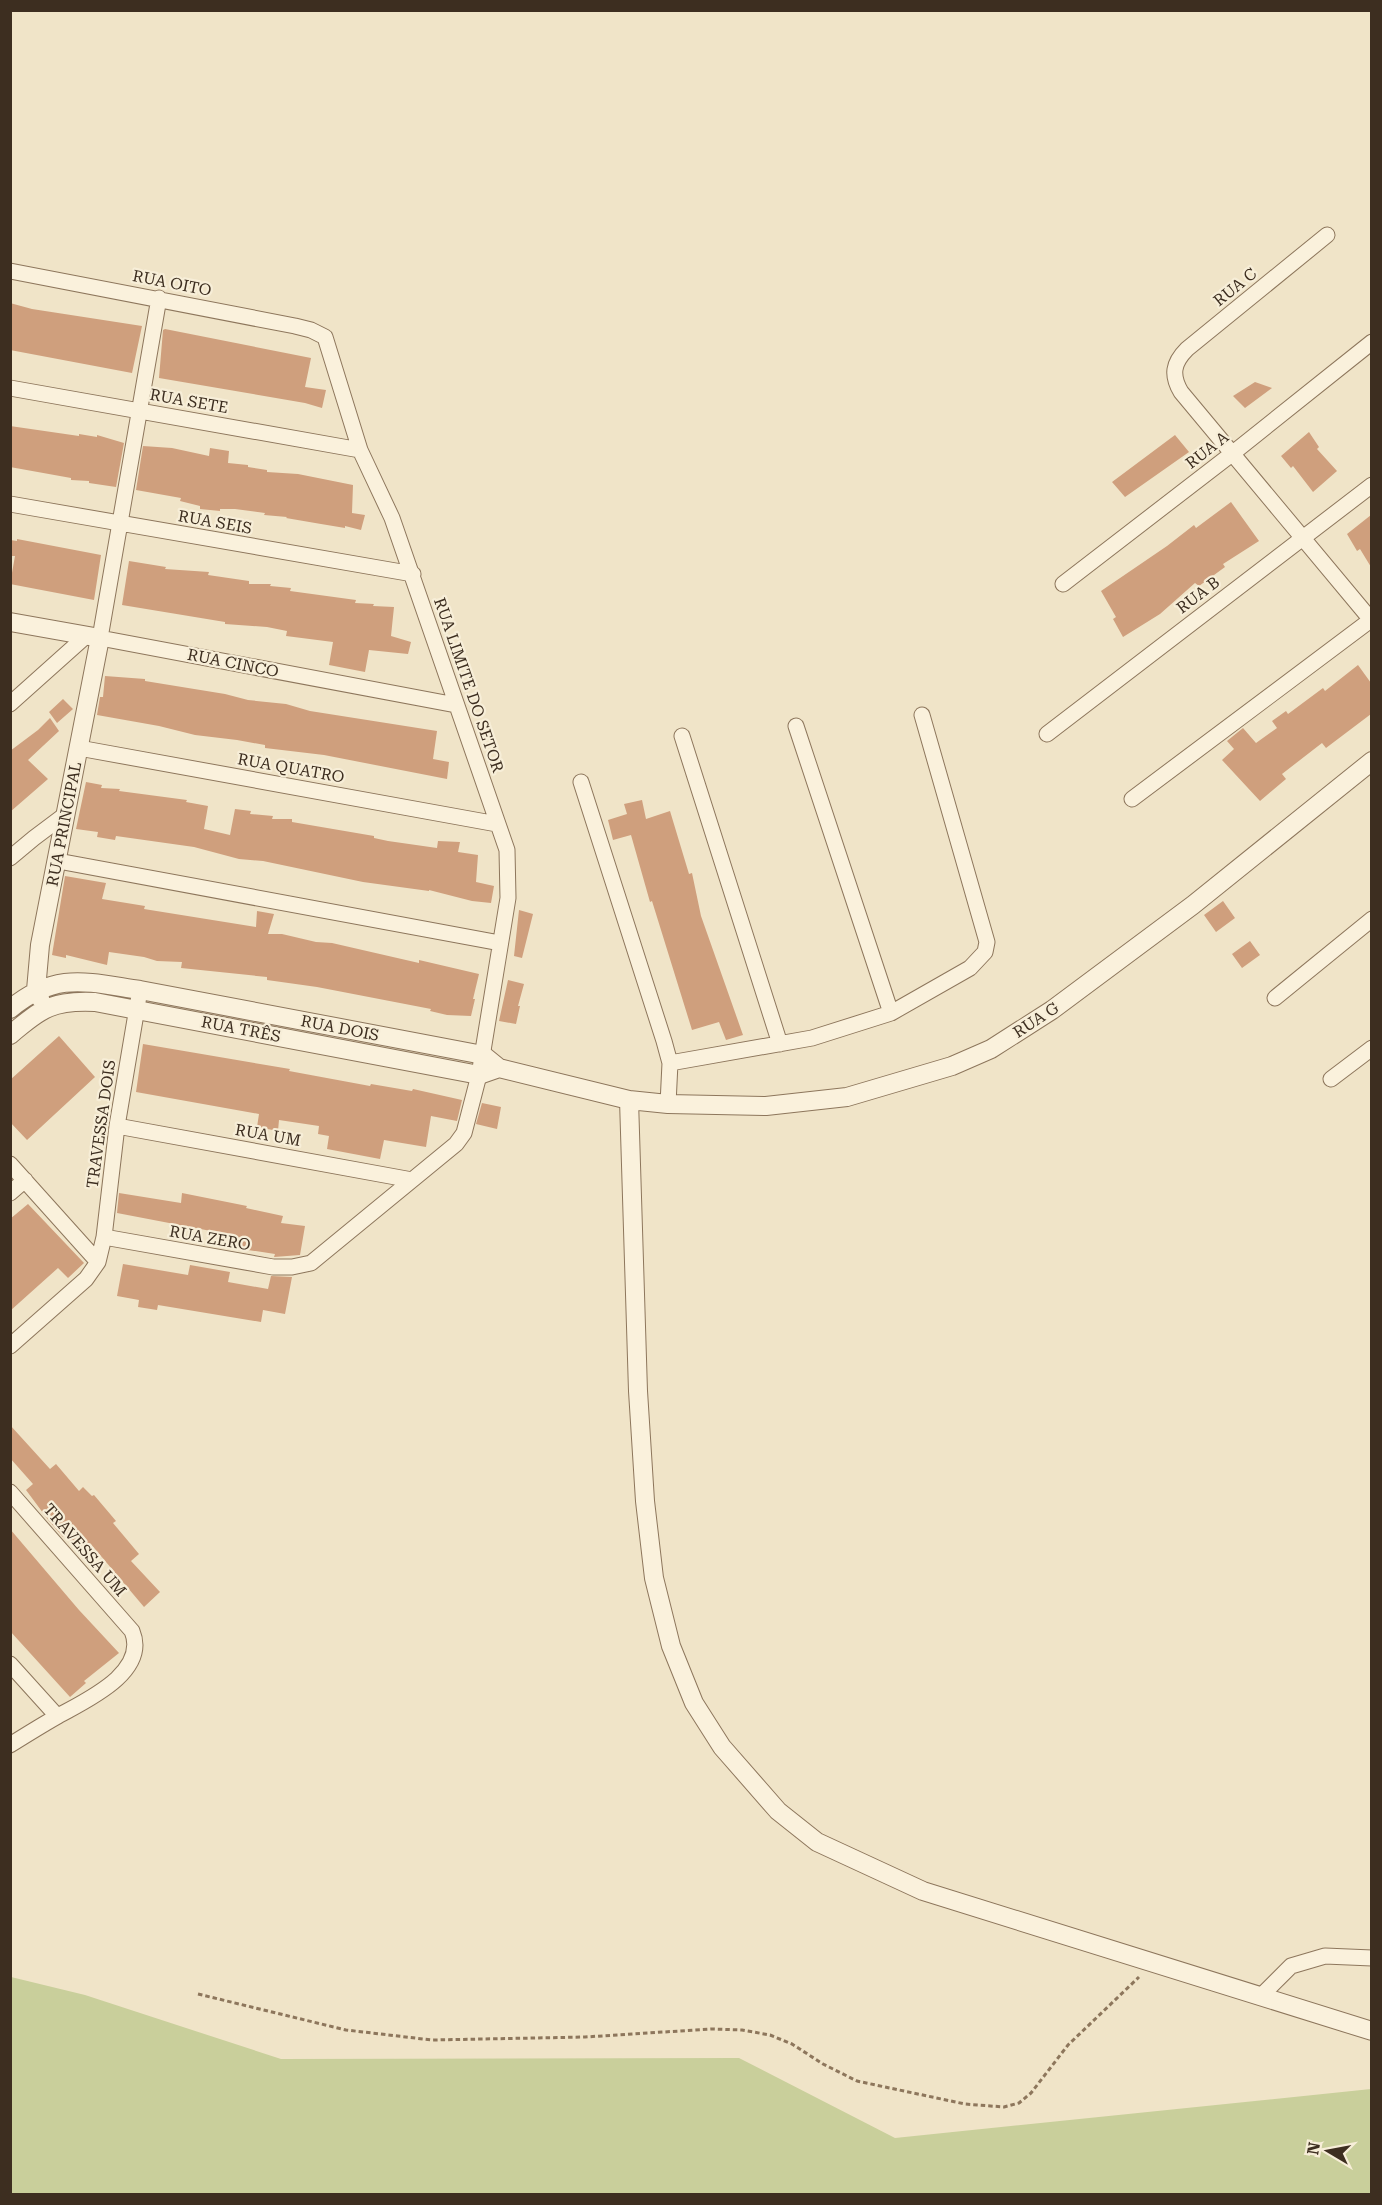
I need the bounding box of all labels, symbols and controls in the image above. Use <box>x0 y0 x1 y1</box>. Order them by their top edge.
street label: RUA C <box>1210 264 1260 310</box>
street label: RUA OITO <box>131 266 213 300</box>
street label: RUA SETE <box>148 385 230 417</box>
street label: RUA A <box>1182 427 1233 473</box>
street label: RUA SEIS <box>177 506 253 538</box>
street label: RUA B <box>1173 573 1223 617</box>
street label: RUA LIMITE DO SETOR <box>430 595 508 775</box>
street label: RUA CINCO <box>186 645 280 681</box>
street label: RUA QUATRO <box>236 749 346 787</box>
street label: RUA PRINCIPAL <box>43 760 85 888</box>
street label: RUA G <box>1010 998 1063 1042</box>
street label: RUA DOIS <box>299 1011 381 1045</box>
street label: RUA TRÊS <box>200 1012 282 1046</box>
street label: TRAVESSA DOIS <box>83 1059 119 1189</box>
street label: RUA UM <box>234 1120 302 1150</box>
street label: RUA ZERO <box>168 1222 252 1254</box>
street label: TRAVESSA UM <box>40 1500 130 1600</box>
north arrow <box>1298 2121 1358 2181</box>
text: N <box>1303 2141 1324 2156</box>

